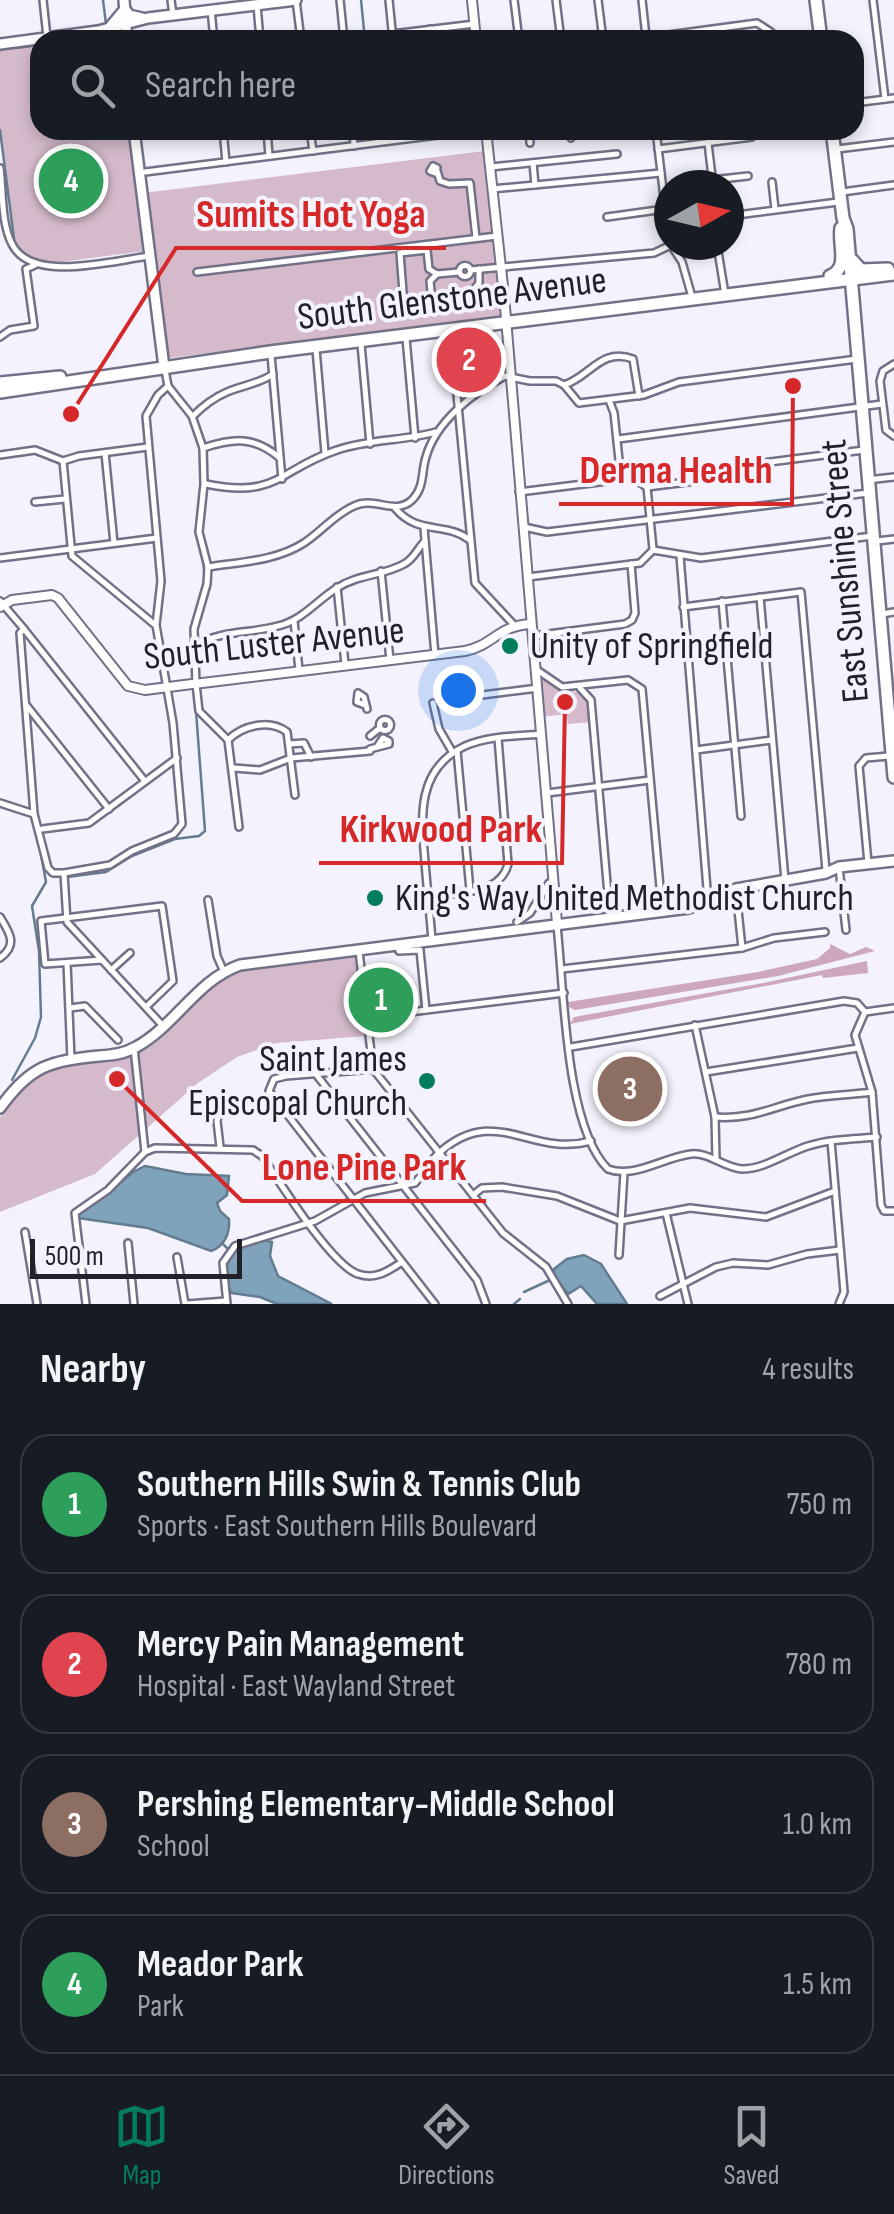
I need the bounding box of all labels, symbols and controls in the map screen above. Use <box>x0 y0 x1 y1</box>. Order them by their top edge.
search box <box>30 30 864 140</box>
icon: search <box>65 58 120 113</box>
text: Search here <box>145 63 296 108</box>
pin: 4 <box>38 144 104 218</box>
north arrow <box>654 170 744 260</box>
callout: Sumits Hot Yoga <box>176 178 446 248</box>
text: Sumits Hot Yoga <box>196 191 426 239</box>
street label: South Glenstone Avenue <box>295 258 609 340</box>
pin: 2 <box>436 322 502 398</box>
callout: Derma Health <box>559 434 792 504</box>
street label: East Sunshine Street <box>811 437 879 705</box>
text: Derma Health <box>579 447 773 495</box>
street label: South Luster Avenue <box>141 608 407 680</box>
place label: Unity of Springfield <box>530 624 773 669</box>
marker: Unity of Springfield <box>499 635 521 657</box>
your location <box>433 665 484 716</box>
callout: Kirkwood Park <box>319 793 562 863</box>
text: Kirkwood Park <box>340 806 543 854</box>
place label: King's Way United Methodist Church <box>395 876 854 921</box>
marker: King's Way United Methodist Church <box>364 887 386 909</box>
pin: 1 <box>348 962 414 1038</box>
place label: Saint James Episcopal Church <box>188 1037 407 1126</box>
pin: 3 <box>598 1052 662 1126</box>
marker: Saint James Episcopal Church <box>416 1070 438 1092</box>
callout: Lone Pine Park <box>242 1131 486 1201</box>
text: Lone Pine Park <box>262 1144 466 1192</box>
scale bar <box>30 1234 242 1278</box>
text: 500 m <box>45 1240 104 1273</box>
text: Nearby <box>40 1344 146 1395</box>
text: 4 results <box>762 1350 854 1389</box>
text: Southern Hills Swin & Tennis Club <box>137 1462 581 1507</box>
text: 1 <box>68 1485 81 1524</box>
text: 750 m <box>786 1485 852 1524</box>
text: Sports · East Southern Hills Boulevard <box>137 1507 537 1546</box>
text: Mercy Pain Management <box>137 1622 464 1667</box>
text: 2 <box>67 1645 82 1684</box>
text: 780 m <box>785 1645 852 1684</box>
text: Hospital · East Wayland Street <box>137 1667 455 1706</box>
text: Pershing Elementary-Middle School <box>137 1782 615 1827</box>
text: 3 <box>67 1805 82 1844</box>
text: 1.0 km <box>783 1805 852 1844</box>
text: School <box>137 1827 210 1866</box>
text: Meador Park <box>137 1942 304 1987</box>
text: 4 <box>67 1965 82 2004</box>
text: 1.5 km <box>783 1965 852 2004</box>
text: Park <box>137 1987 184 2026</box>
tab: Map <box>114 2099 169 2192</box>
tab: Directions <box>398 2099 495 2192</box>
tab: Saved <box>723 2099 780 2192</box>

